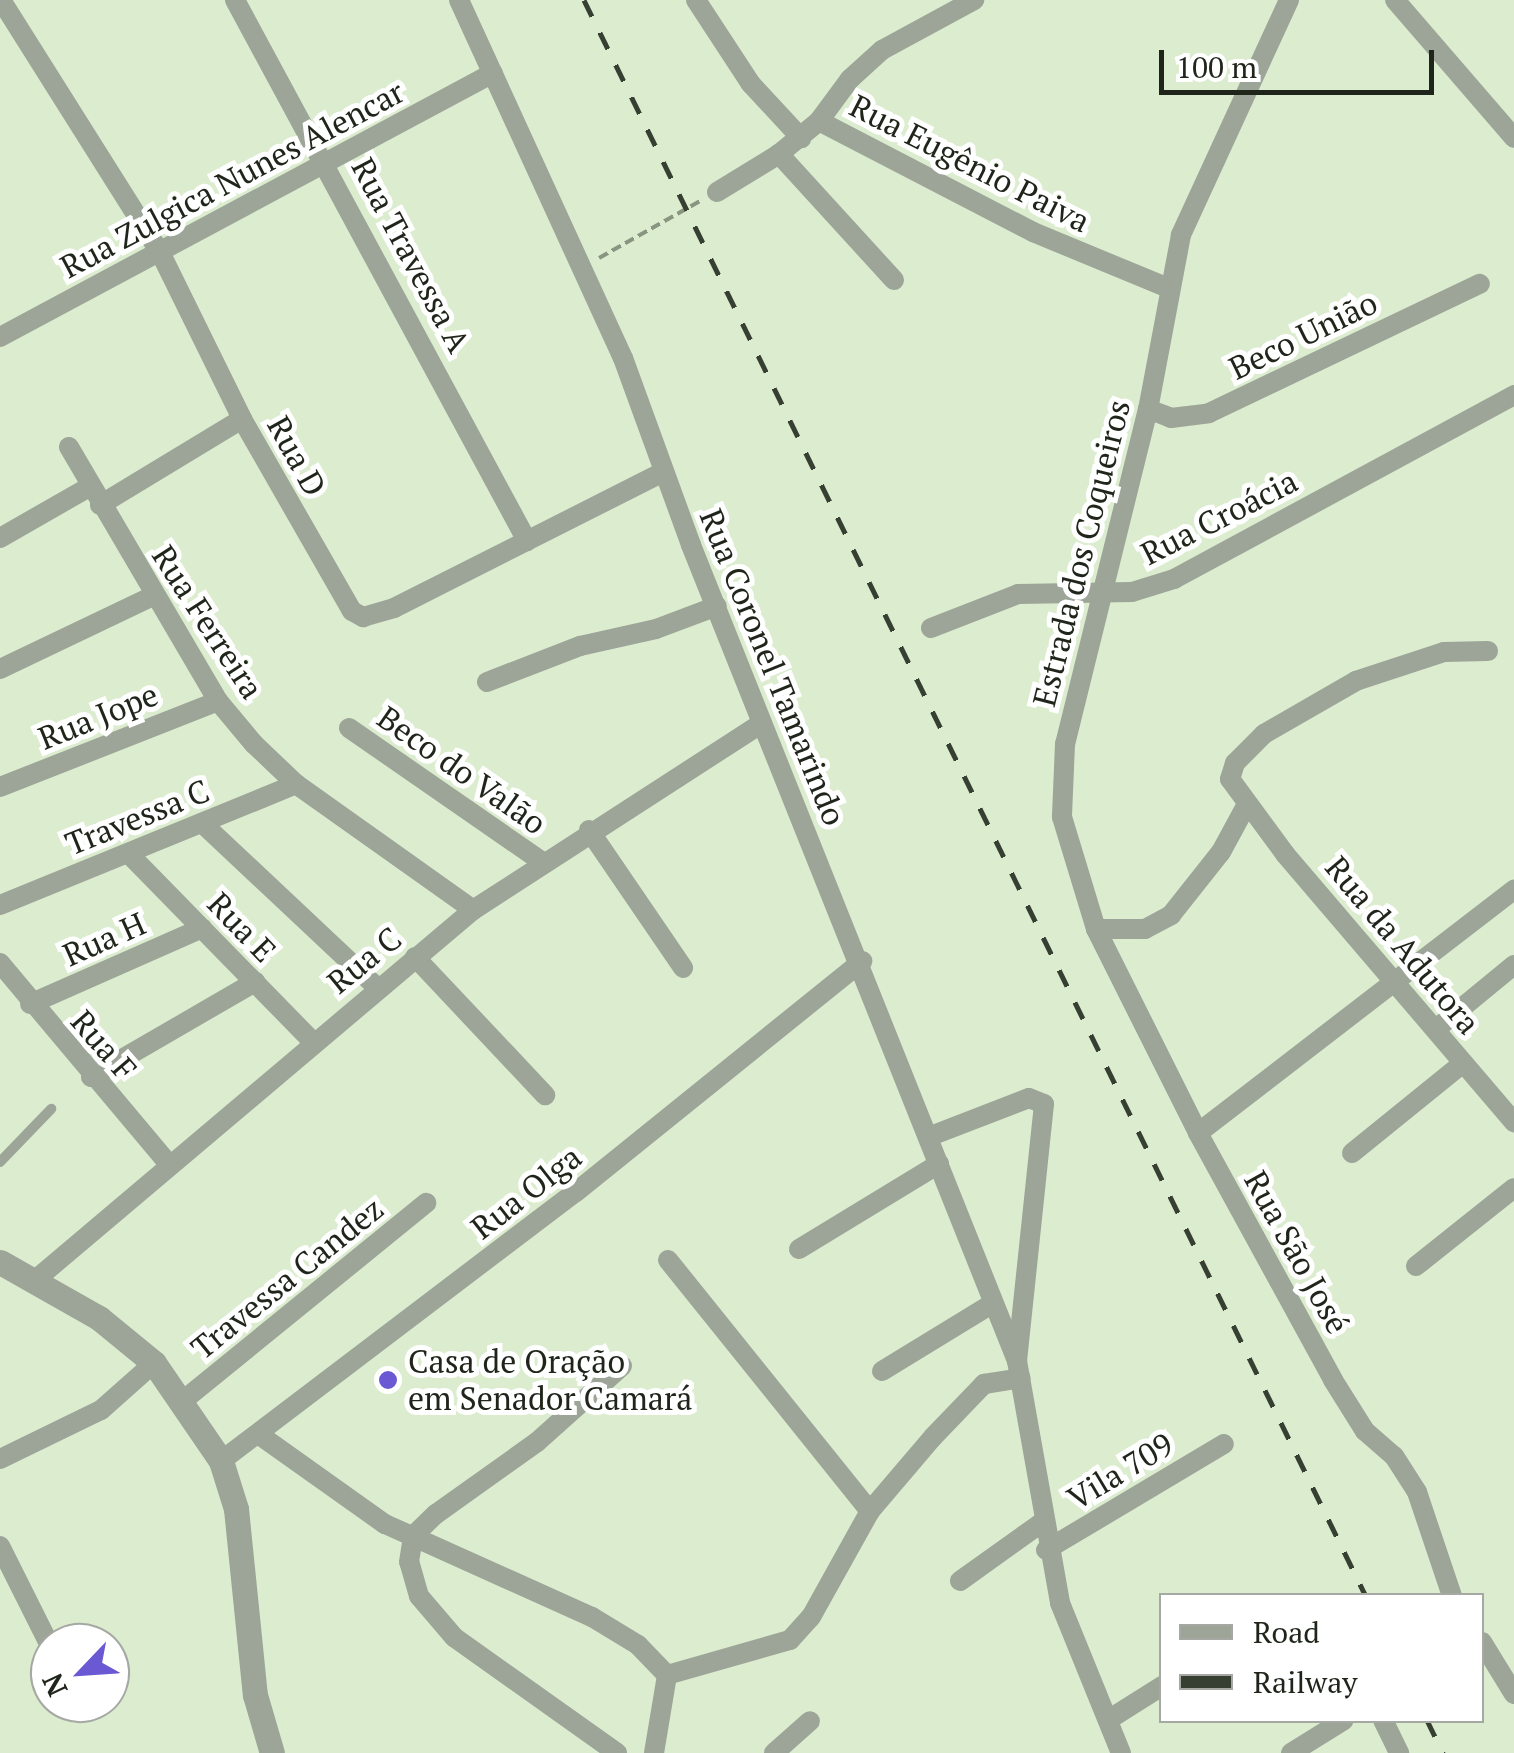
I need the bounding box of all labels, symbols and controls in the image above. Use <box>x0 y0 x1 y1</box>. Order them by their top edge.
scale bar <box>1164 30 1439 92</box>
text: 100 m <box>1176 47 1257 87</box>
street label: Rua Zulgica Nunes Alencar <box>53 72 411 286</box>
street label: Rua Eugênio Paiva <box>844 86 1096 240</box>
street label: Rua Travessa A <box>344 151 478 359</box>
street label: Beco União <box>1223 283 1383 387</box>
street label: Estrada dos Coqueiros <box>1024 396 1138 710</box>
street label: Rua D <box>260 409 334 503</box>
street label: Rua Croácia <box>1134 461 1304 573</box>
street label: Rua Coronel Tamarindo <box>692 503 854 831</box>
street label: Rua Ferreira <box>144 538 272 706</box>
street label: Rua Jope <box>33 675 163 757</box>
street label: Beco do Valão <box>370 698 554 842</box>
street label: Travessa C <box>60 771 214 863</box>
street label: Rua da Adutora <box>1317 848 1489 1042</box>
street label: Rua E <box>200 884 284 970</box>
street label: Rua H <box>57 904 151 974</box>
street label: Rua C <box>320 919 408 1001</box>
street label: Rua F <box>63 1002 145 1088</box>
street label: Rua Olga <box>463 1137 589 1247</box>
street label: Rua São José <box>1237 1164 1357 1340</box>
street label: Travessa Candez <box>183 1189 391 1367</box>
place label: Casa de Oração em Senador Camará <box>408 1343 692 1418</box>
marker: Casa de Oração em Senador Camará <box>377 1369 399 1391</box>
street label: Vila 709 <box>1060 1425 1180 1517</box>
legend <box>1159 1593 1484 1723</box>
text: Road <box>1253 1612 1320 1652</box>
north arrow <box>30 1623 130 1723</box>
text: Railway <box>1253 1662 1357 1702</box>
text: N <box>33 1668 75 1702</box>

